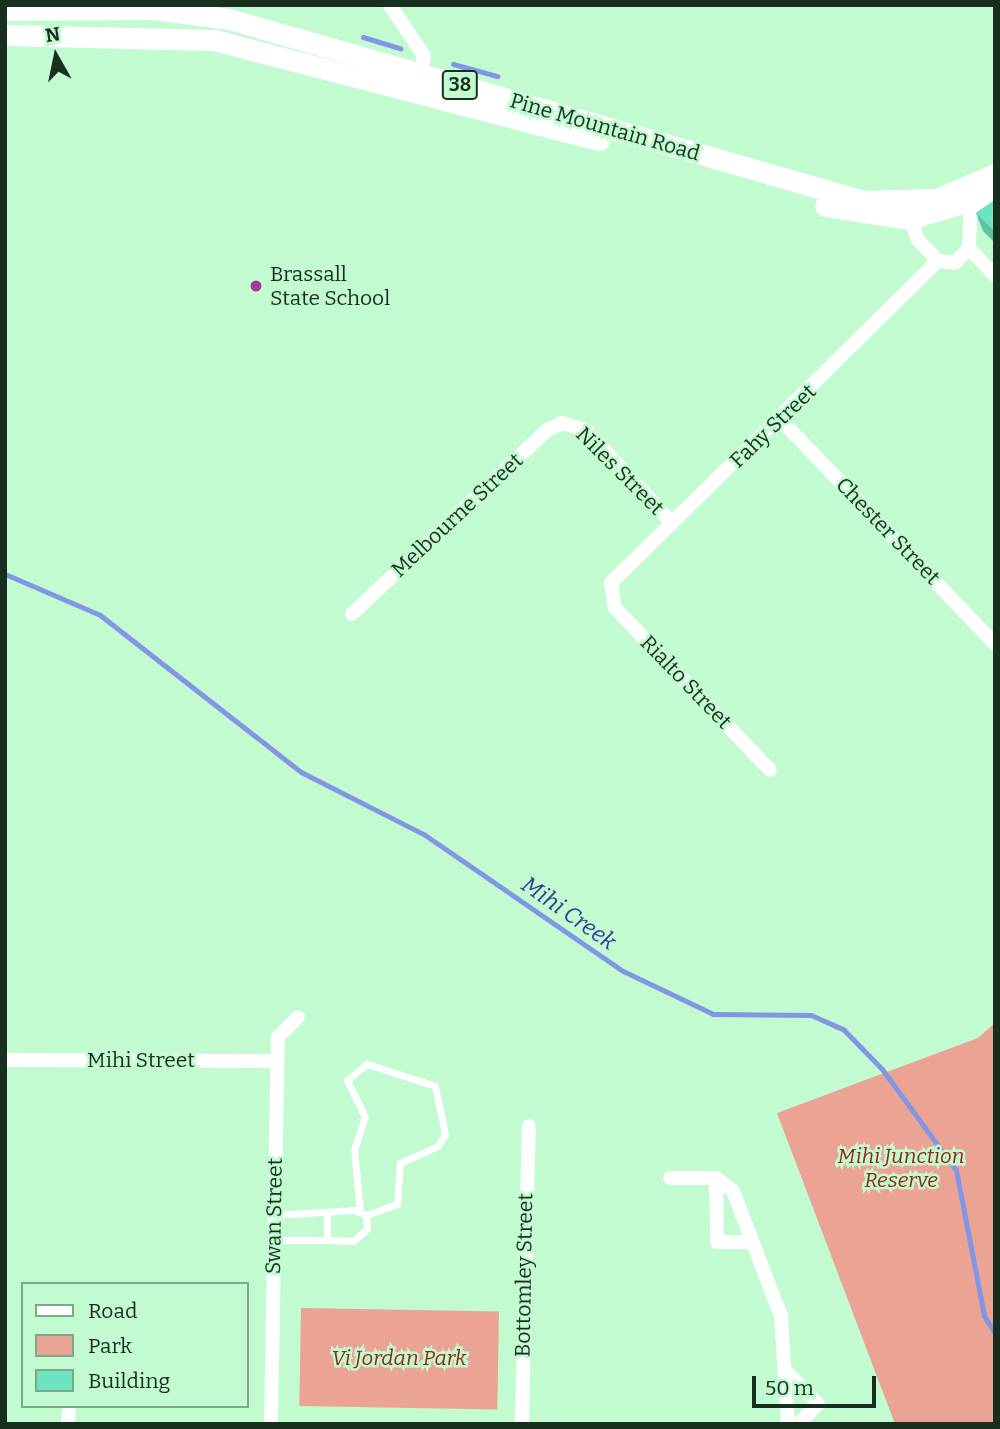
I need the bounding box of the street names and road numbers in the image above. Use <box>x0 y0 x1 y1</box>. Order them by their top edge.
road number: 38 <box>441 69 479 100</box>
street label: Pine Mountain Road <box>507 88 703 166</box>
street label: Fahy Street <box>725 379 821 473</box>
street label: Niles Street <box>571 422 669 520</box>
street label: Melbourne Street <box>386 448 528 582</box>
street label: Chester Street <box>831 472 945 590</box>
street label: Rialto Street <box>635 630 737 734</box>
street label: Mihi Street <box>87 1047 195 1073</box>
street label: Swan Street <box>260 1158 288 1274</box>
street label: Bottomley Street <box>510 1193 538 1357</box>

